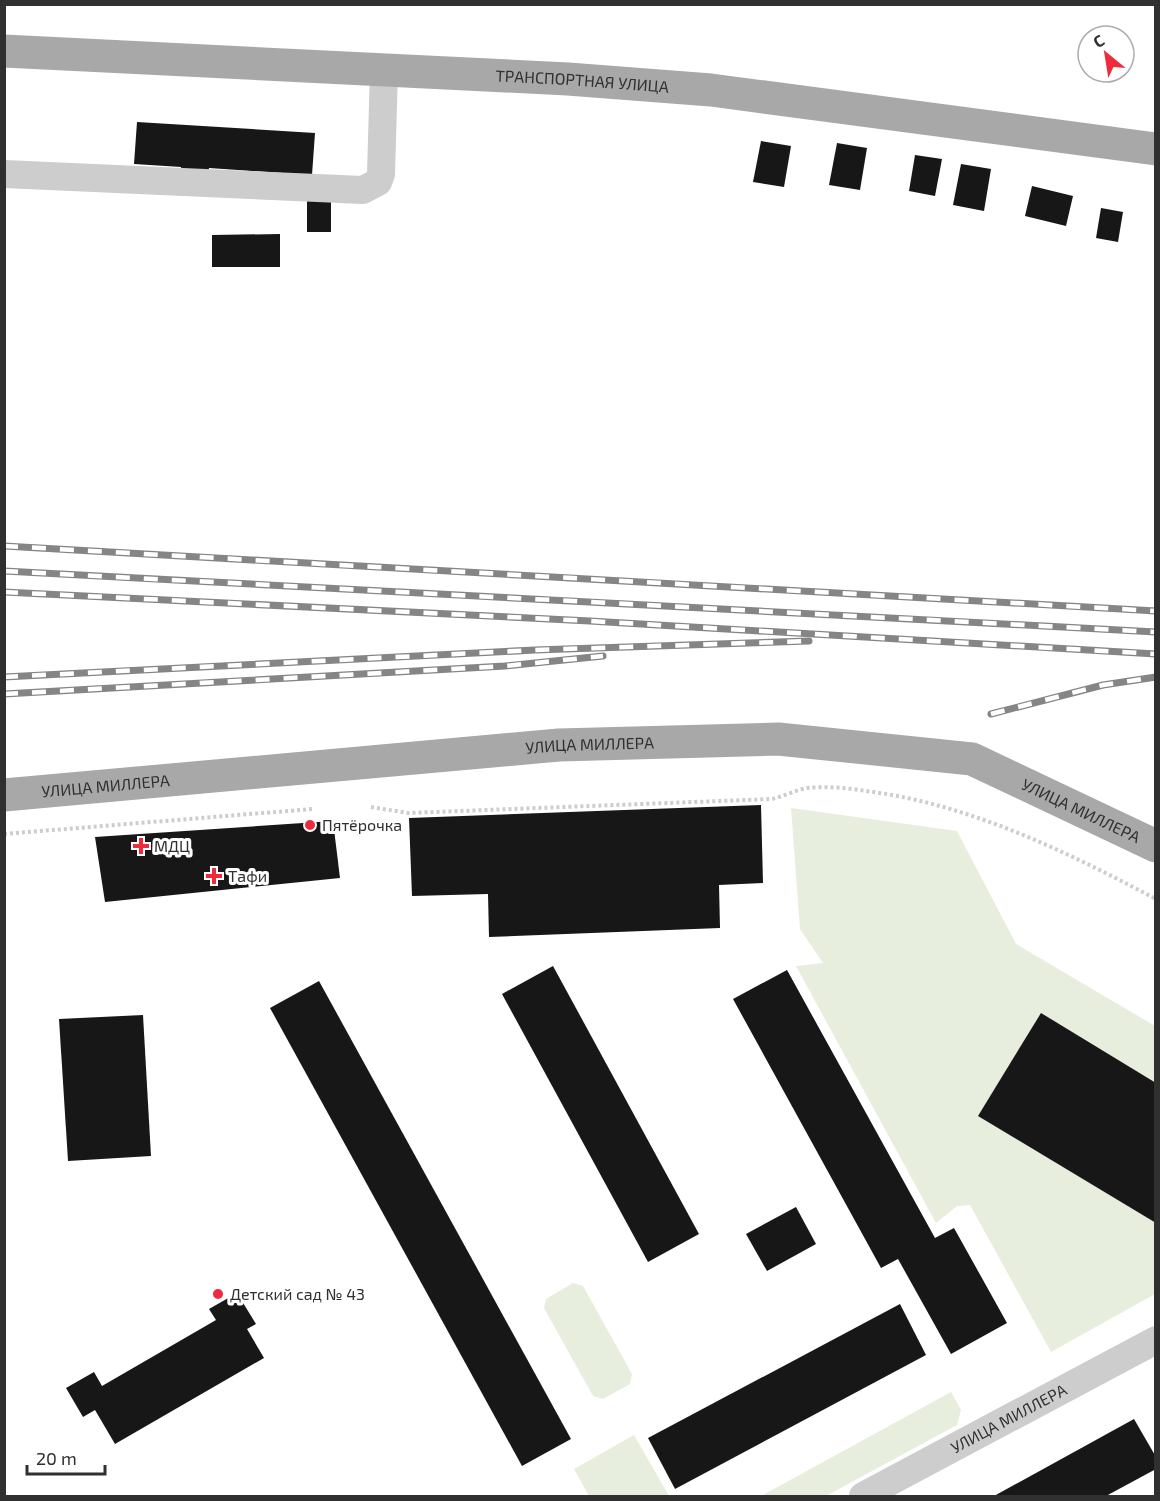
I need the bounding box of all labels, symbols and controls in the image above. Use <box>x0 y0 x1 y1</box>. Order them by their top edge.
north arrow <box>1076 24 1136 84</box>
text: С <box>1089 30 1107 51</box>
street label: ТРАНСПОРТНАЯ УЛИЦА <box>495 65 670 96</box>
street label: УЛИЦА МИЛЛЕРА <box>525 732 654 757</box>
street label: УЛИЦА МИЛЛЕРА <box>41 770 171 801</box>
street label: УЛИЦА МИЛЛЕРА <box>1019 774 1144 846</box>
place label: Пятёрочка <box>322 815 402 834</box>
marker: Пятёрочка <box>303 818 317 832</box>
place label: МДЦ <box>154 836 190 855</box>
marker: МДЦ <box>132 837 150 855</box>
place label: Тафи <box>228 866 267 885</box>
marker: Тафи <box>205 867 223 885</box>
place label: Детский сад № 43 <box>230 1284 365 1303</box>
marker: Детский сад № 43 <box>211 1287 225 1301</box>
street label: УЛИЦА МИЛЛЕРА <box>947 1379 1070 1457</box>
scale bar <box>27 1438 105 1476</box>
text: 20 m <box>36 1447 77 1469</box>

